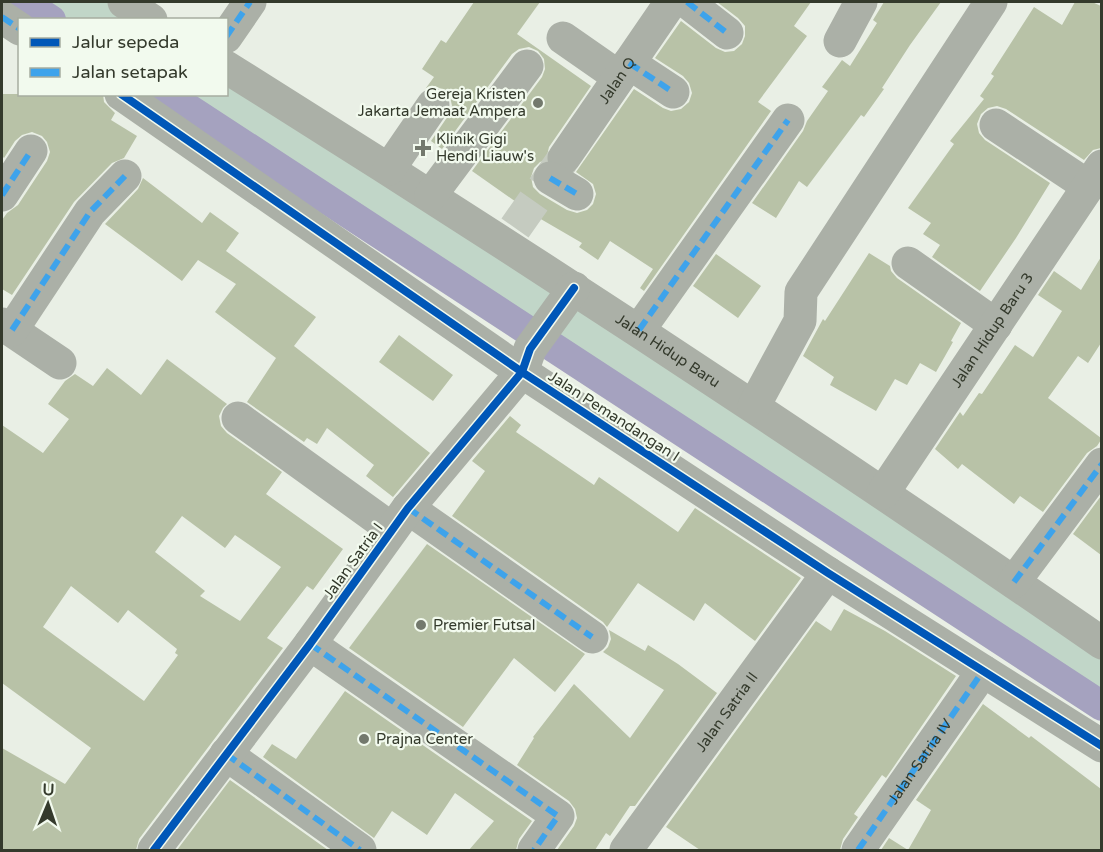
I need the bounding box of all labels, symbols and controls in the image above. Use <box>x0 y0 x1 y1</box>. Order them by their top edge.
legend <box>18 18 228 96</box>
text: Jalur sepeda <box>72 31 179 53</box>
street label: Jalan Q <box>595 54 640 107</box>
text: Jalan setapak <box>72 61 188 83</box>
place label: Gereja Kristen Jakarta Jemaat Ampera <box>358 85 526 120</box>
marker: Gereja Kristen Jakarta Jemaat Ampera <box>531 96 545 110</box>
place label: Klinik Gigi Hendi Liauw's <box>436 130 534 165</box>
marker: Klinik Gigi Hendi Liauw's <box>414 139 432 157</box>
street label: Jalan Hidup Baru 3 <box>947 269 1037 391</box>
street label: Jalan Hidup Baru <box>612 310 723 391</box>
street label: Jalan Pemandangan I <box>545 367 683 465</box>
street label: Jalan Satria I <box>319 519 387 603</box>
place label: Premier Futsal <box>433 616 535 634</box>
marker: Premier Futsal <box>414 618 428 632</box>
street label: Jalan Satria II <box>692 668 762 755</box>
street label: Jalan Satria IV <box>884 715 956 808</box>
place label: Prajna Center <box>376 730 473 748</box>
marker: Prajna Center <box>357 732 371 746</box>
north arrow <box>18 774 78 834</box>
text: U <box>42 780 55 800</box>

